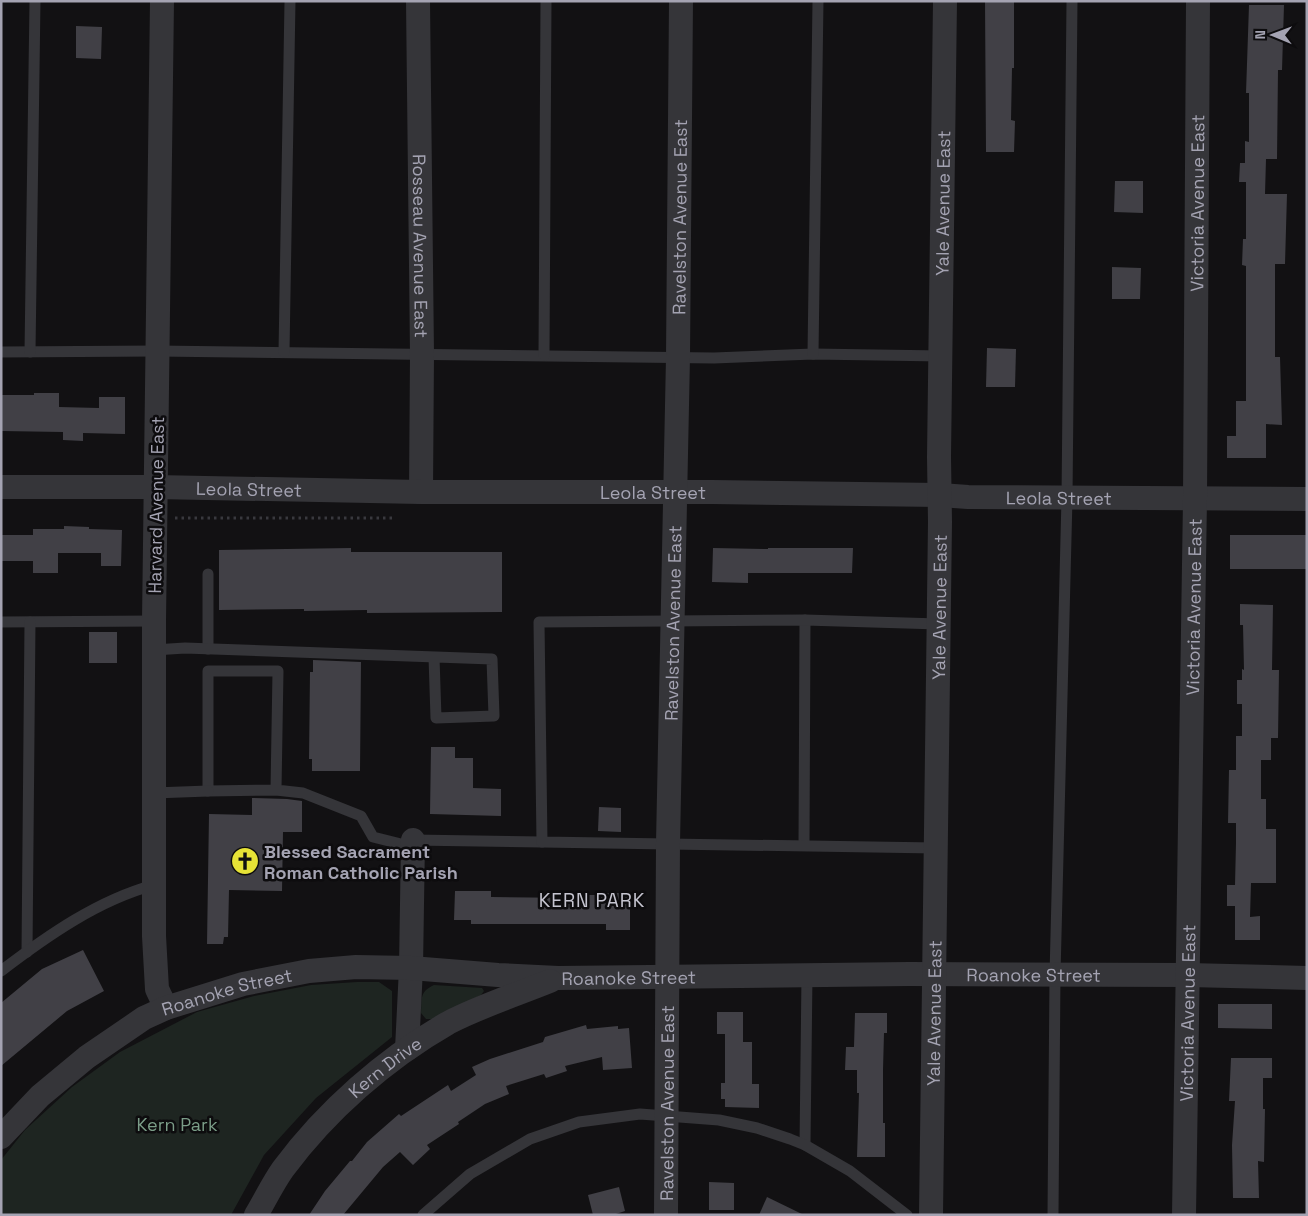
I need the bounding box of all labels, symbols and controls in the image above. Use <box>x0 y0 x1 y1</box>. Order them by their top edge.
north arrow <box>1248 10 1298 60</box>
text: N <box>1251 30 1269 40</box>
street label: Victoria Avenue East <box>1185 114 1209 292</box>
street label: Ravelston Avenue East <box>667 119 692 315</box>
street label: Yale Avenue East <box>930 130 955 276</box>
street label: Rosseau Avenue East <box>408 154 433 338</box>
street label: Harvard Avenue East <box>143 416 169 594</box>
street label: Leola Street <box>196 476 302 501</box>
street label: Leola Street <box>600 481 706 504</box>
street label: Leola Street <box>1006 486 1112 509</box>
street label: Victoria Avenue East <box>1180 518 1206 696</box>
street label: Ravelston Avenue East <box>659 525 686 721</box>
street label: Yale Avenue East <box>926 534 951 680</box>
place label: Blessed Sacrament Roman Catholic Parish <box>264 840 458 884</box>
church icon: Blessed Sacrament Roman Catholic Parish <box>230 846 260 876</box>
district label: KERN PARK <box>539 888 645 913</box>
street label: Victoria Avenue East <box>1174 924 1200 1102</box>
street label: Yale Avenue East <box>921 940 946 1086</box>
street label: Roanoke Street <box>159 963 294 1020</box>
street label: Roanoke Street <box>966 963 1101 986</box>
street label: Roanoke Street <box>561 965 696 989</box>
street label: Ravelston Avenue East <box>655 1005 679 1201</box>
street label: Kern Drive <box>343 1031 426 1103</box>
park label: Kern Park <box>136 1113 218 1136</box>

